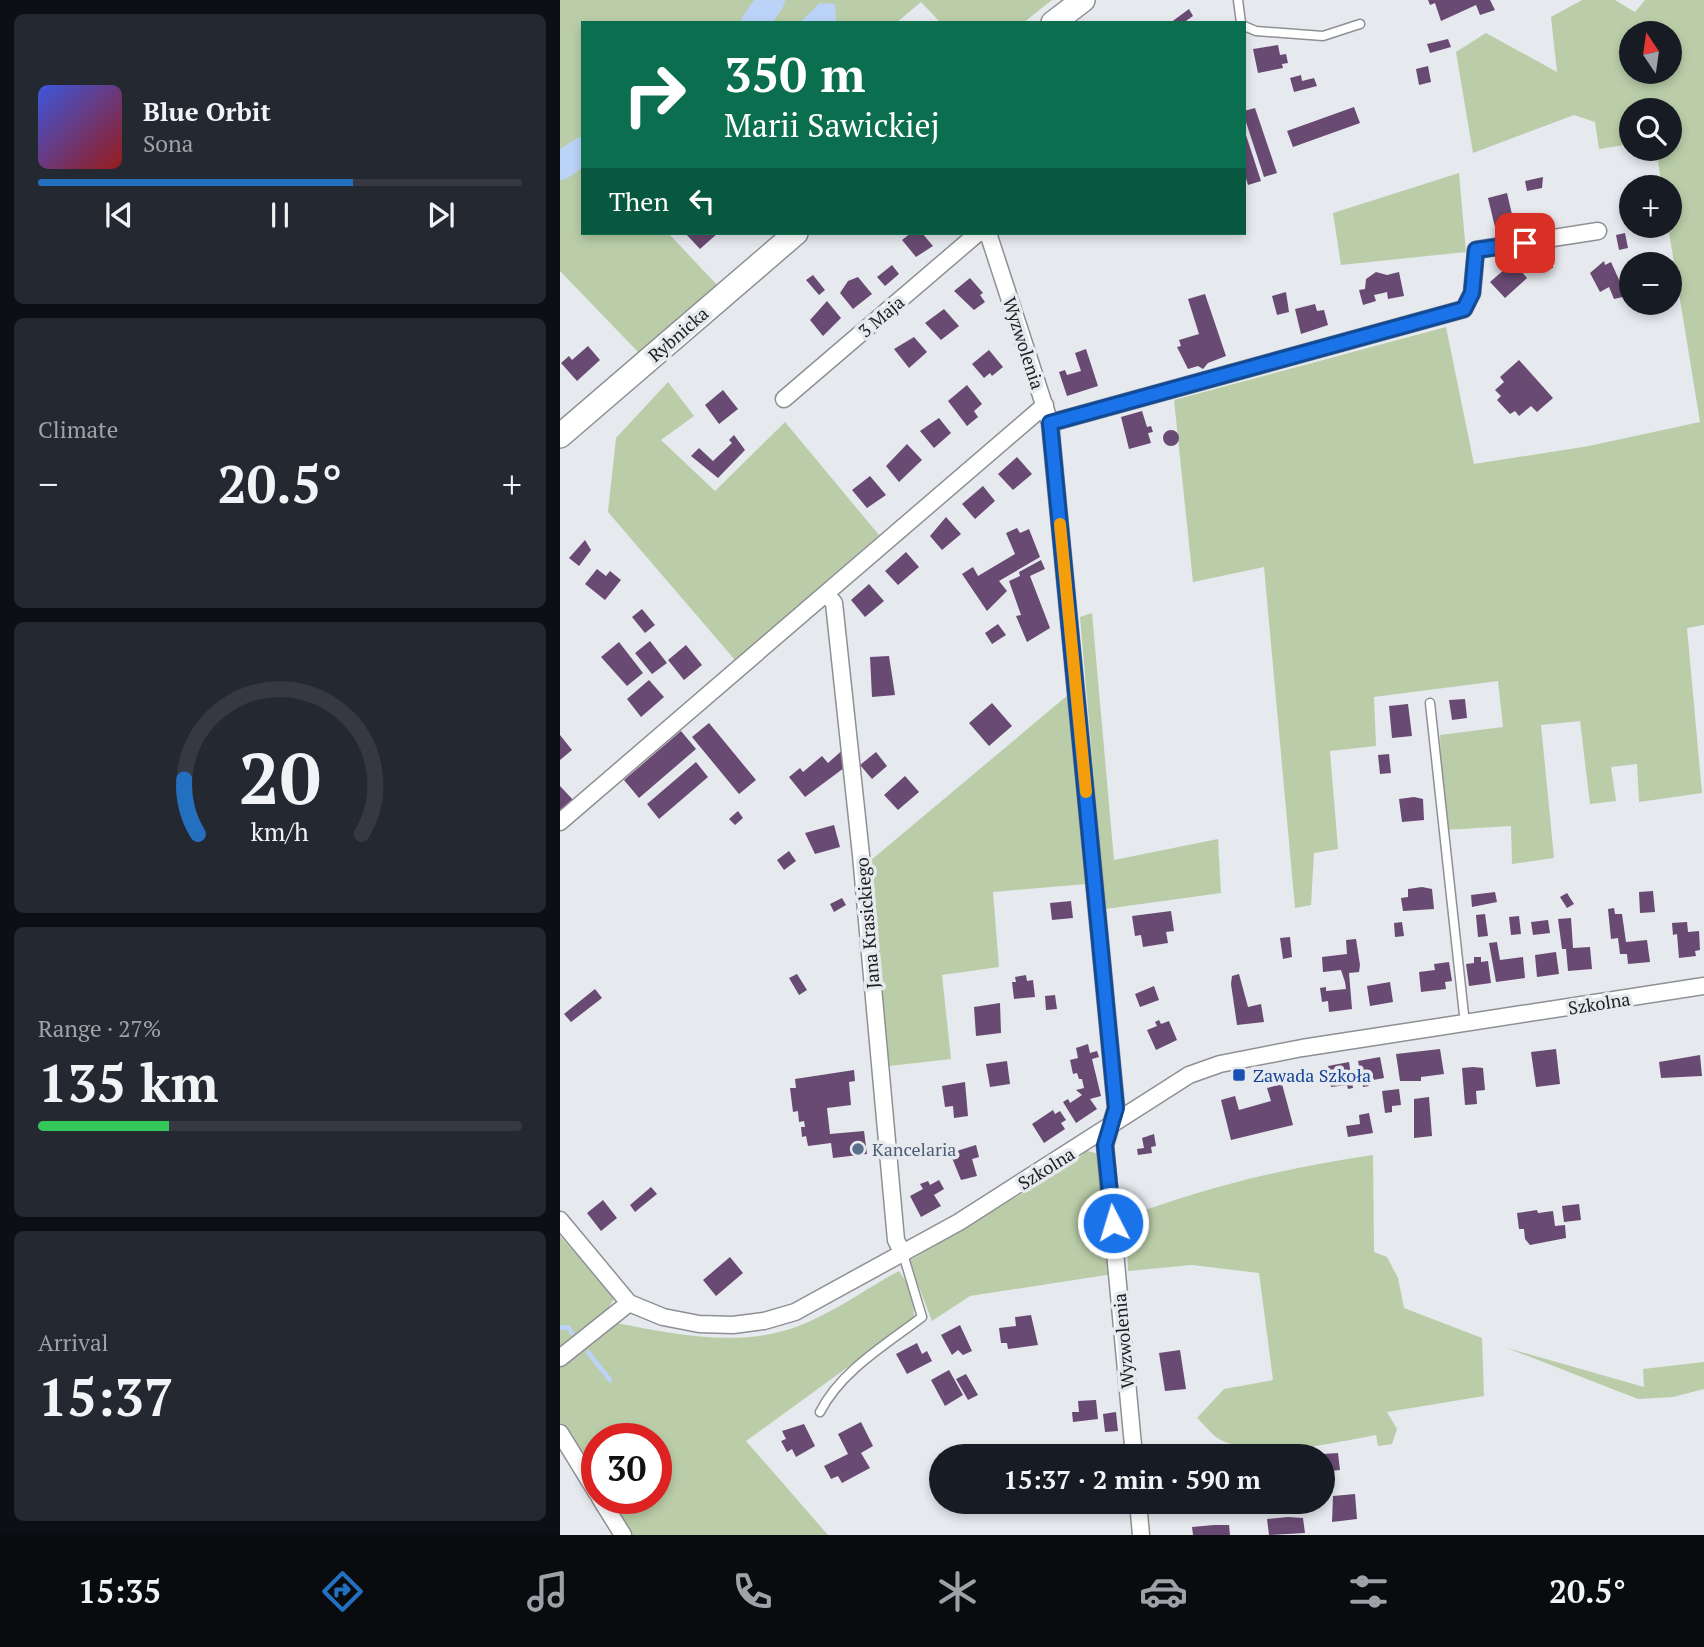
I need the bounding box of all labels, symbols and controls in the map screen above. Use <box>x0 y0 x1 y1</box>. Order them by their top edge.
north arrow <box>1619 21 1682 84</box>
map controls <box>1619 21 1682 315</box>
text: 350 m <box>724 41 866 106</box>
icon: right <box>609 49 700 140</box>
text: Blue Orbit <box>143 94 271 128</box>
button: search <box>1619 98 1682 161</box>
text: Marii Sawickiej <box>724 104 940 146</box>
text: Sona <box>143 128 193 159</box>
button: + <box>1619 175 1682 238</box>
icon: left <box>683 182 721 220</box>
text: Then <box>609 184 669 218</box>
icon: previous <box>100 196 138 234</box>
icon: pause <box>261 196 299 234</box>
icon: next <box>422 196 460 234</box>
pin <box>1495 213 1555 273</box>
icon: arrive <box>1506 224 1544 262</box>
button: − <box>1619 252 1682 315</box>
street label: 3 Maja <box>853 290 909 342</box>
street label: Wyzwolenia <box>998 294 1050 392</box>
street label: Rybnicka <box>643 301 713 367</box>
text: Climate <box>38 414 118 445</box>
text: 20.5° <box>217 449 343 518</box>
text: − <box>38 459 58 509</box>
text: + <box>502 459 522 509</box>
text: 20 <box>239 728 321 825</box>
text: km/h <box>251 814 309 847</box>
street label: Jana Krasickiego <box>849 856 885 990</box>
street label: Szkolna <box>1566 986 1632 1020</box>
text: Range · 27% <box>38 1013 161 1044</box>
text: 135 km <box>38 1048 219 1117</box>
place label: Zawada Szkoła <box>1253 1063 1371 1087</box>
marker: Zawada Szkoła <box>1231 1067 1247 1083</box>
place label: Kancelaria <box>872 1137 956 1161</box>
marker: Kancelaria <box>850 1141 866 1157</box>
street label: Szkolna <box>1013 1141 1079 1195</box>
position arrow <box>1076 1186 1150 1260</box>
street label: Wyzwolenia <box>1107 1292 1139 1390</box>
text: Arrival <box>38 1327 109 1358</box>
text: 15:37 <box>38 1362 173 1431</box>
speed limit sign: 30 <box>581 1423 672 1514</box>
text: 15:37 · 2 min · 590 m <box>1003 1462 1261 1496</box>
icon: directions <box>318 1567 367 1616</box>
icon: music <box>523 1567 572 1616</box>
icon: phone <box>728 1567 777 1616</box>
icon: climate <box>933 1567 982 1616</box>
icon: car <box>1139 1567 1188 1616</box>
icon: filters <box>1344 1567 1393 1616</box>
text: 15:35 <box>78 1570 161 1612</box>
text: 20.5° <box>1549 1570 1626 1612</box>

